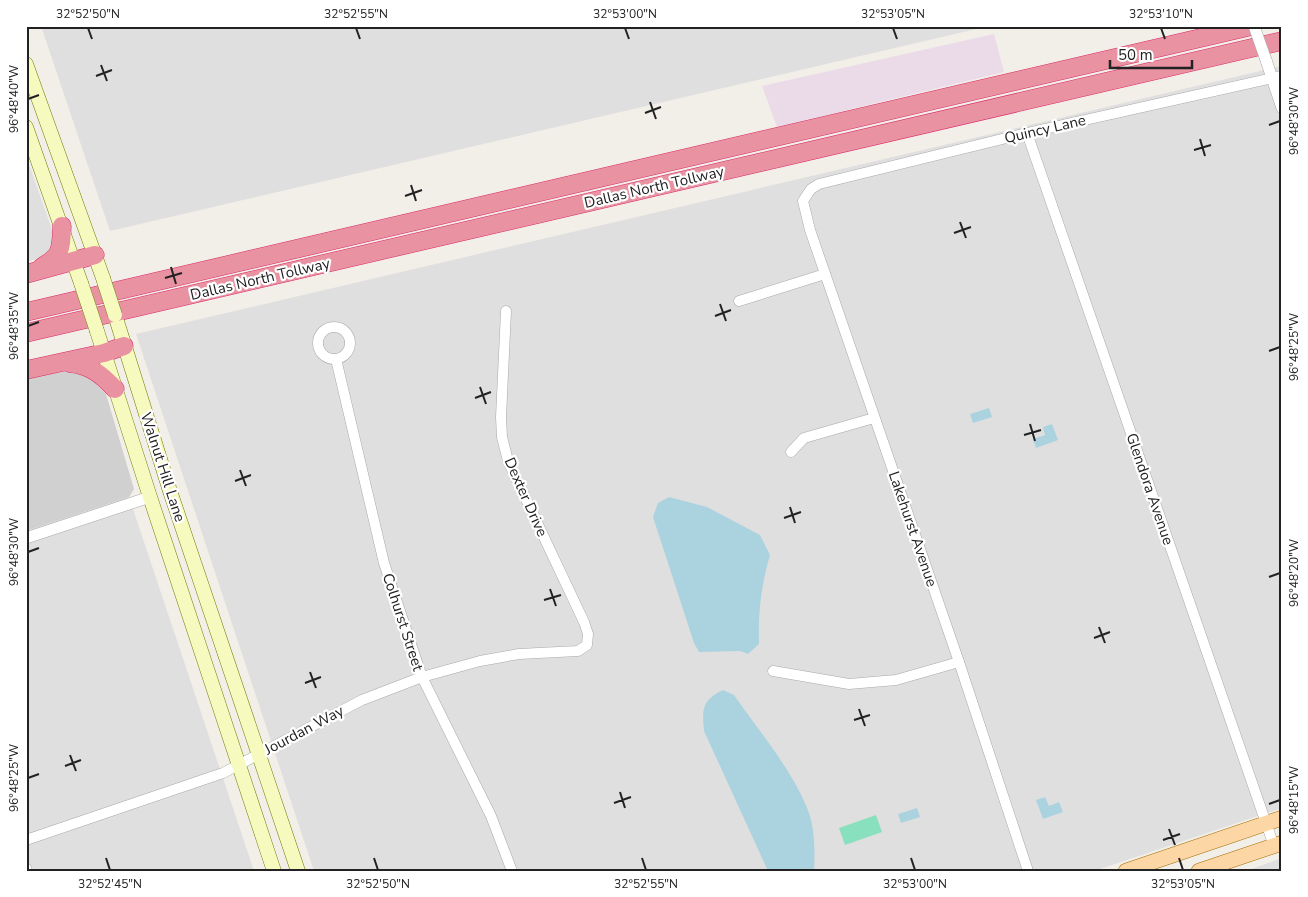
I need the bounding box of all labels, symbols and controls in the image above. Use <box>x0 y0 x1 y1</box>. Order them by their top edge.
text: 32°52'50"N <box>56 6 120 22</box>
text: 32°52'55"N <box>324 6 388 22</box>
text: 32°53'00"N <box>593 6 657 22</box>
text: 32°53'05"N <box>861 6 925 22</box>
text: 32°53'10"N <box>1129 6 1193 22</box>
scale bar <box>1110 38 1193 70</box>
text: 50 m <box>1118 45 1153 65</box>
text: 96°48'40"W <box>6 65 22 133</box>
text: 96°48'30"W <box>1286 87 1302 155</box>
street label: Quincy Lane <box>1002 110 1088 148</box>
street label: Dallas North Tollway <box>582 161 726 213</box>
street label: Dallas North Tollway <box>188 253 332 305</box>
text: 96°48'35"W <box>6 292 22 360</box>
text: 96°48'25"W <box>1286 313 1302 381</box>
street label: Walnut Hill Lane <box>136 410 190 524</box>
street label: Glendora Avenue <box>1121 430 1179 548</box>
street label: Dexter Drive <box>500 454 552 540</box>
street label: Lakehurst Avenue <box>884 469 942 589</box>
text: 96°48'30"W <box>6 518 22 586</box>
text: 96°48'20"W <box>1286 539 1302 607</box>
street label: Colhurst Street <box>378 571 428 674</box>
street label: Jourdan Way <box>260 701 347 760</box>
text: 96°48'25"W <box>6 744 22 812</box>
text: 96°48'15"W <box>1286 766 1302 834</box>
text: 32°52'45"N <box>78 876 142 892</box>
text: 32°52'50"N <box>346 876 410 892</box>
text: 32°52'55"N <box>614 876 678 892</box>
text: 32°53'00"N <box>883 876 947 892</box>
text: 32°53'05"N <box>1151 876 1215 892</box>

